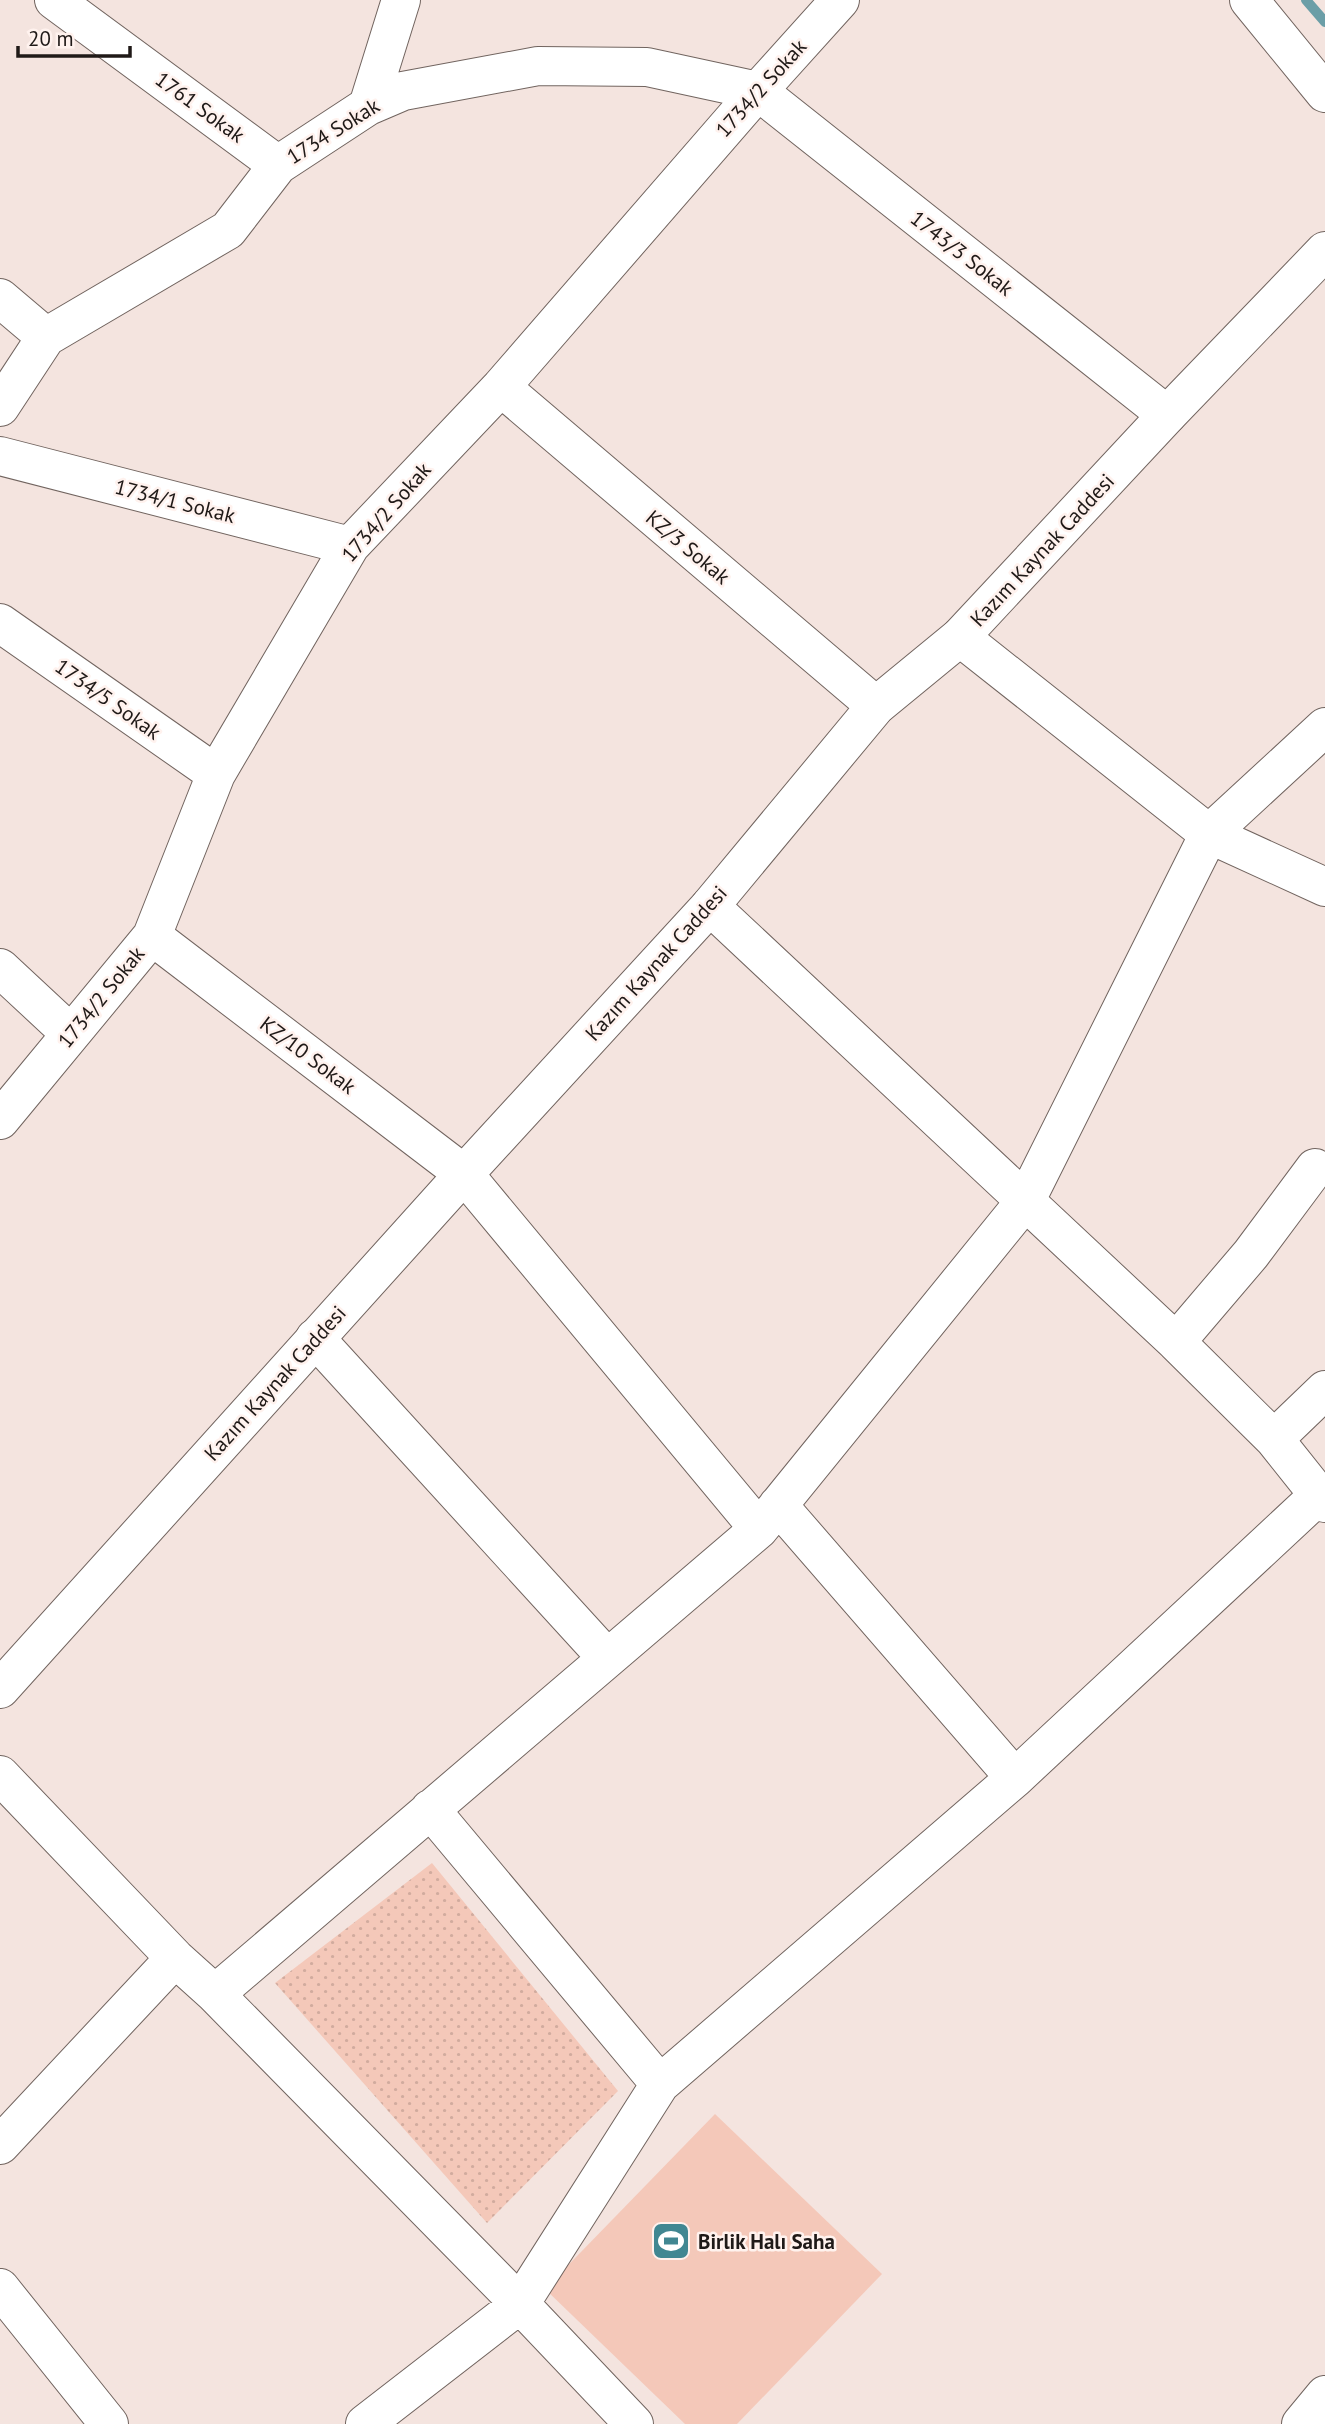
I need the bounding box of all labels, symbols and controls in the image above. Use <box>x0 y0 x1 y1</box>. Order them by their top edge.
scale bar <box>18 14 130 58</box>
text: 20 m <box>28 25 74 52</box>
street label: 1734/2 Sokak <box>710 33 812 143</box>
street label: 1761 Sokak <box>150 65 250 149</box>
street label: 1734 Sokak <box>282 92 384 170</box>
street label: 1743/3 Sokak <box>905 204 1019 302</box>
street label: 1734/2 Sokak <box>335 457 437 567</box>
street label: Kazım Kaynak Caddesi <box>964 468 1120 632</box>
street label: 1734/1 Sokak <box>112 473 238 529</box>
street label: KZ/3 Sokak <box>640 504 736 590</box>
street label: 1734/5 Sokak <box>50 653 166 745</box>
street label: Kazım Kaynak Caddesi <box>579 880 733 1046</box>
street label: 1734/2 Sokak <box>52 941 150 1053</box>
street label: KZ/10 Sokak <box>255 1010 361 1100</box>
street label: Kazım Kaynak Caddesi <box>198 1300 352 1466</box>
sports icon: Birlik Halı Saha <box>650 2220 692 2262</box>
place label: Birlik Halı Saha <box>698 2228 835 2255</box>

